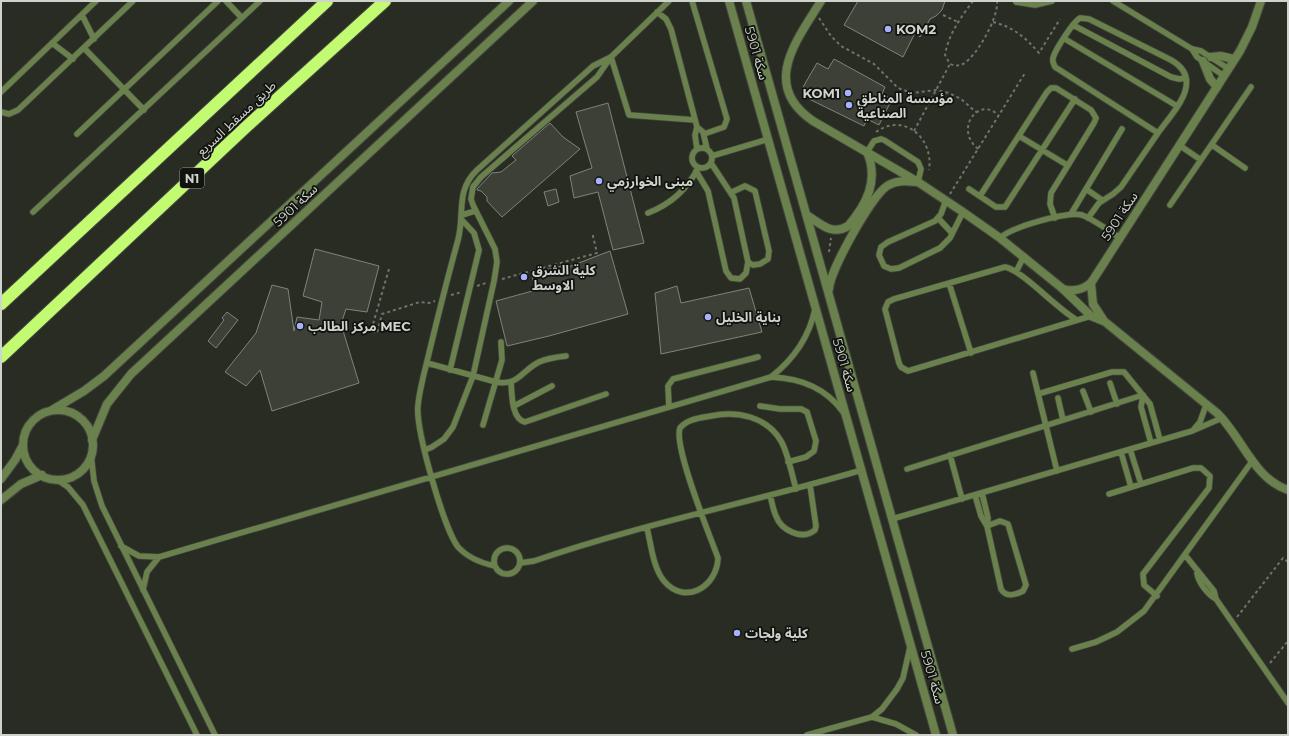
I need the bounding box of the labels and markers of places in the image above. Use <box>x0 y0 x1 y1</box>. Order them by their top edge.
place label: KOM2 <box>896 21 937 37</box>
marker: KOM2 <box>883 24 893 34</box>
place label: KOM1 <box>802 85 840 101</box>
marker: KOM1 <box>843 88 853 98</box>
place label: مؤسسة المناطق الصناعية <box>857 90 953 121</box>
marker: مؤسسة المناطق الصناعية <box>844 100 854 110</box>
place label: مبنى الخوارزمي <box>607 173 693 192</box>
marker: مبنى الخوارزمي <box>594 176 604 186</box>
place label: كلية الشرق الاوسط <box>532 262 596 293</box>
marker: كلية الشرق الاوسط <box>519 272 529 282</box>
place label: بناية الخليل <box>716 309 781 325</box>
marker: بناية الخليل <box>703 312 713 322</box>
place label: مركز الطالب MEC <box>308 318 411 334</box>
marker: مركز الطالب MEC <box>295 321 305 331</box>
place label: كلية ولجات <box>745 625 808 641</box>
marker: كلية ولجات <box>732 628 742 638</box>

